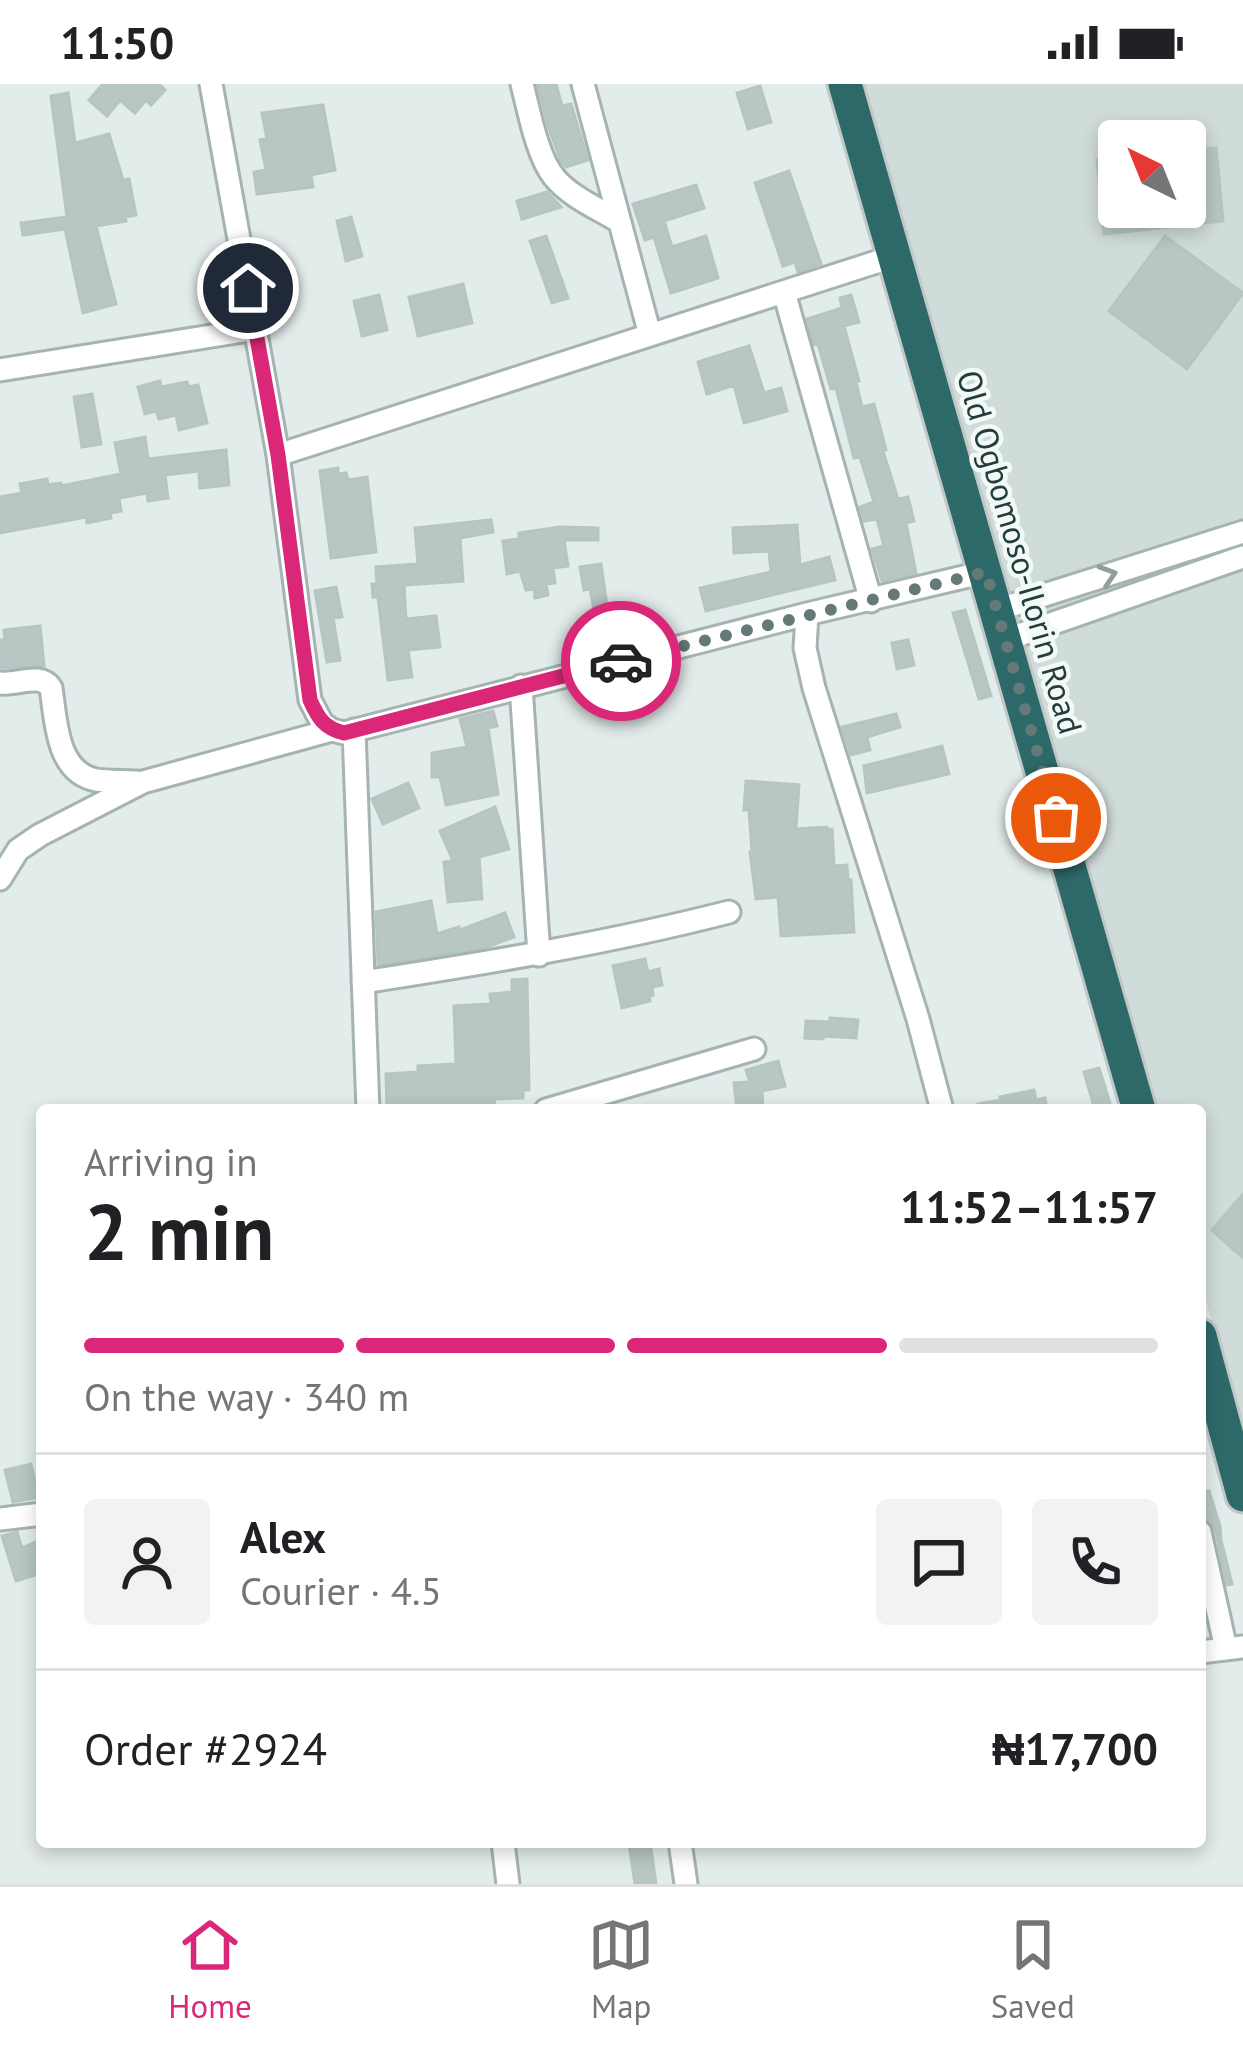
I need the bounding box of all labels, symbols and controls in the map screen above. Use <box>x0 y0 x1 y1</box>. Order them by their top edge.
text: 11:50 <box>60 13 174 71</box>
north arrow <box>1098 120 1206 228</box>
map controls <box>1098 120 1206 228</box>
pin <box>197 237 299 339</box>
icon: home <box>215 255 281 321</box>
street label: Old Ogbomoso-Ilorin Road <box>948 365 1093 739</box>
one-way arrow <box>1097 564 1118 589</box>
courier <box>561 601 681 721</box>
icon: car <box>588 628 654 694</box>
pin <box>1005 767 1107 869</box>
icon: bag <box>1023 785 1089 851</box>
text: Arriving in <box>84 1136 258 1187</box>
text: 11:52–11:57 <box>900 1177 1158 1235</box>
text: 2 min <box>84 1181 274 1282</box>
text: On the way · 340 m <box>84 1371 409 1422</box>
button: person <box>84 1499 210 1625</box>
button: chat <box>876 1499 1002 1625</box>
button: phone <box>1032 1499 1158 1625</box>
text: Alex <box>240 1507 326 1565</box>
text: Courier · 4.5 <box>240 1565 442 1616</box>
text: Order #2924 <box>84 1719 327 1777</box>
text: ₦17,700 <box>992 1719 1158 1777</box>
tab: Home <box>168 1912 252 2027</box>
tab: Map <box>588 1912 654 2027</box>
tab: Saved <box>991 1912 1075 2027</box>

